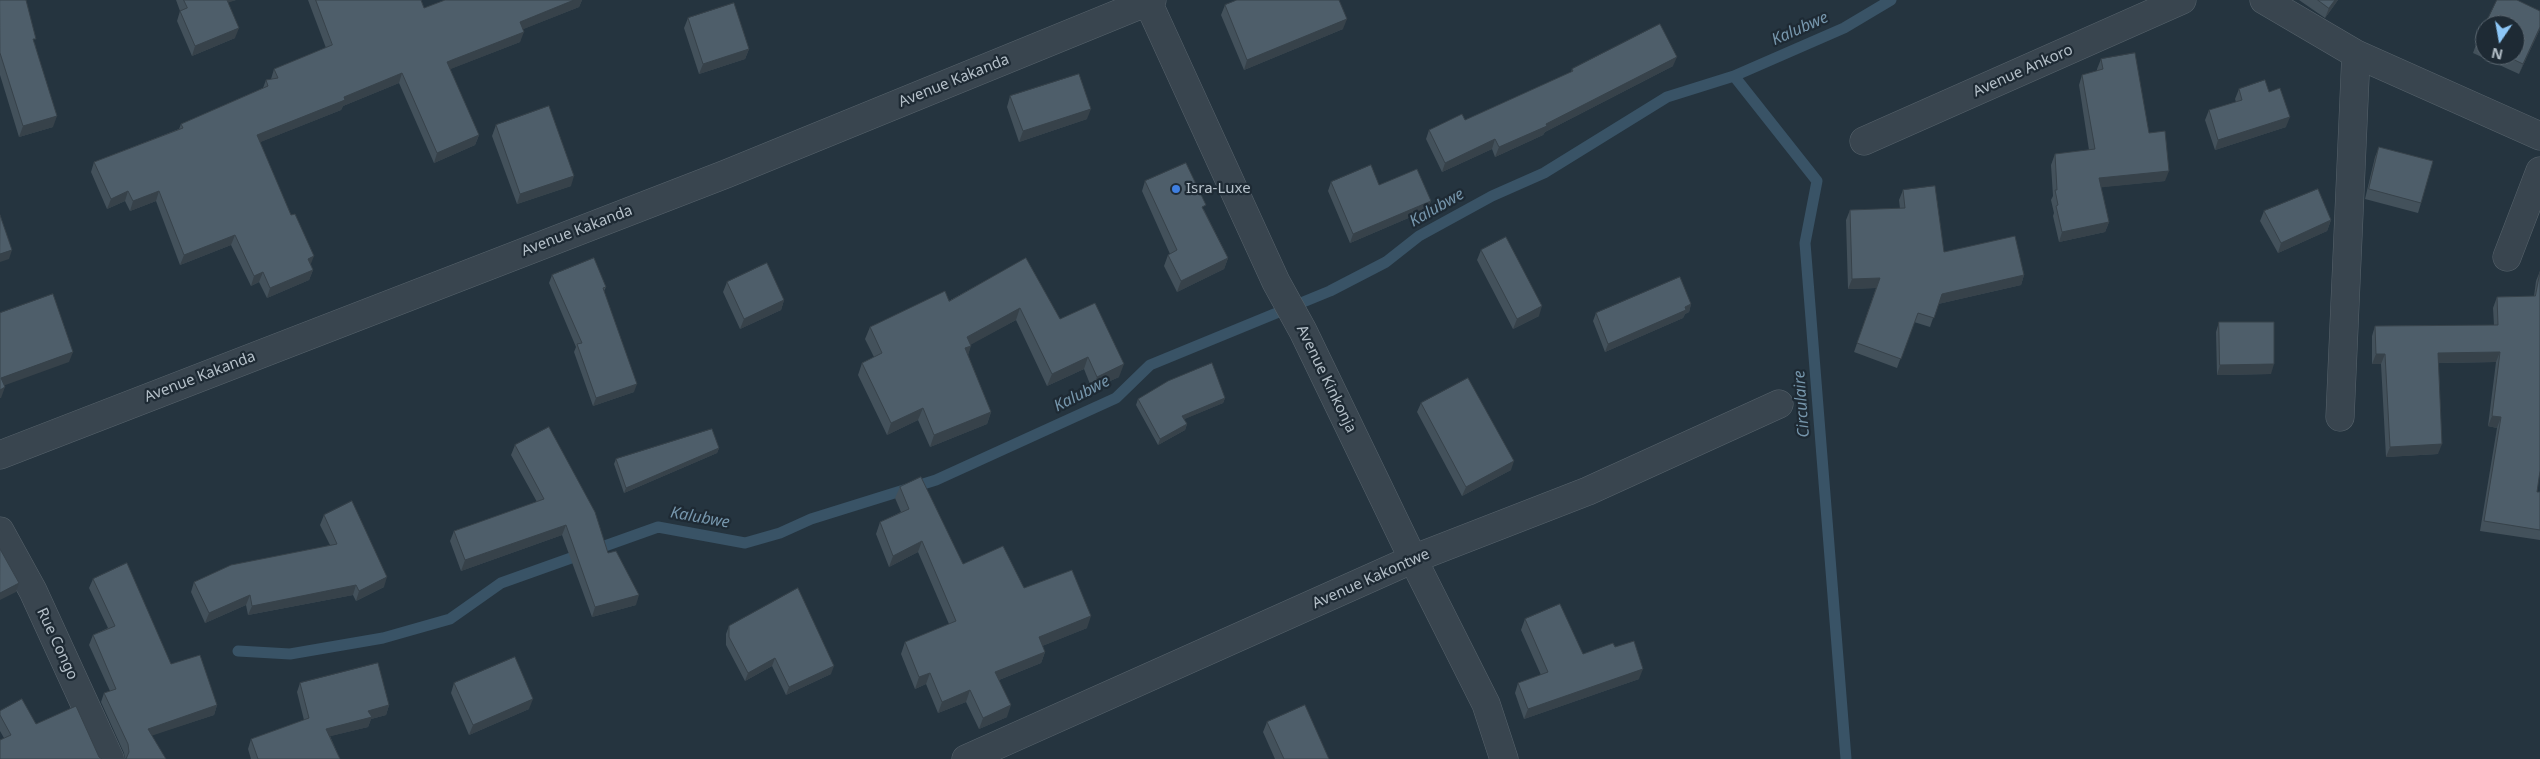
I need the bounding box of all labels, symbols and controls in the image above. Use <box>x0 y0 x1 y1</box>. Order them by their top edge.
water label: Kalubwe <box>1769 8 1831 50</box>
north arrow <box>2475 15 2525 65</box>
street label: Avenue Ankoro <box>1970 41 2076 101</box>
text: N <box>2489 44 2505 65</box>
street label: Avenue Kakanda <box>896 51 1012 111</box>
place label: Isra-Luxe <box>1186 180 1251 198</box>
marker: Isra-Luxe <box>1170 183 1182 195</box>
water label: Kalubwe <box>1406 185 1468 231</box>
street label: Avenue Kakanda <box>519 202 635 260</box>
street label: Avenue Kinkonja <box>1292 322 1360 436</box>
street label: Avenue Kakanda <box>142 348 258 406</box>
water label: Circulaire <box>1790 370 1814 438</box>
water label: Kalubwe <box>1051 372 1113 416</box>
water label: Kalubwe <box>669 503 731 533</box>
street label: Avenue Kakontwe <box>1310 545 1432 613</box>
street label: Rue Congo <box>33 605 81 683</box>

